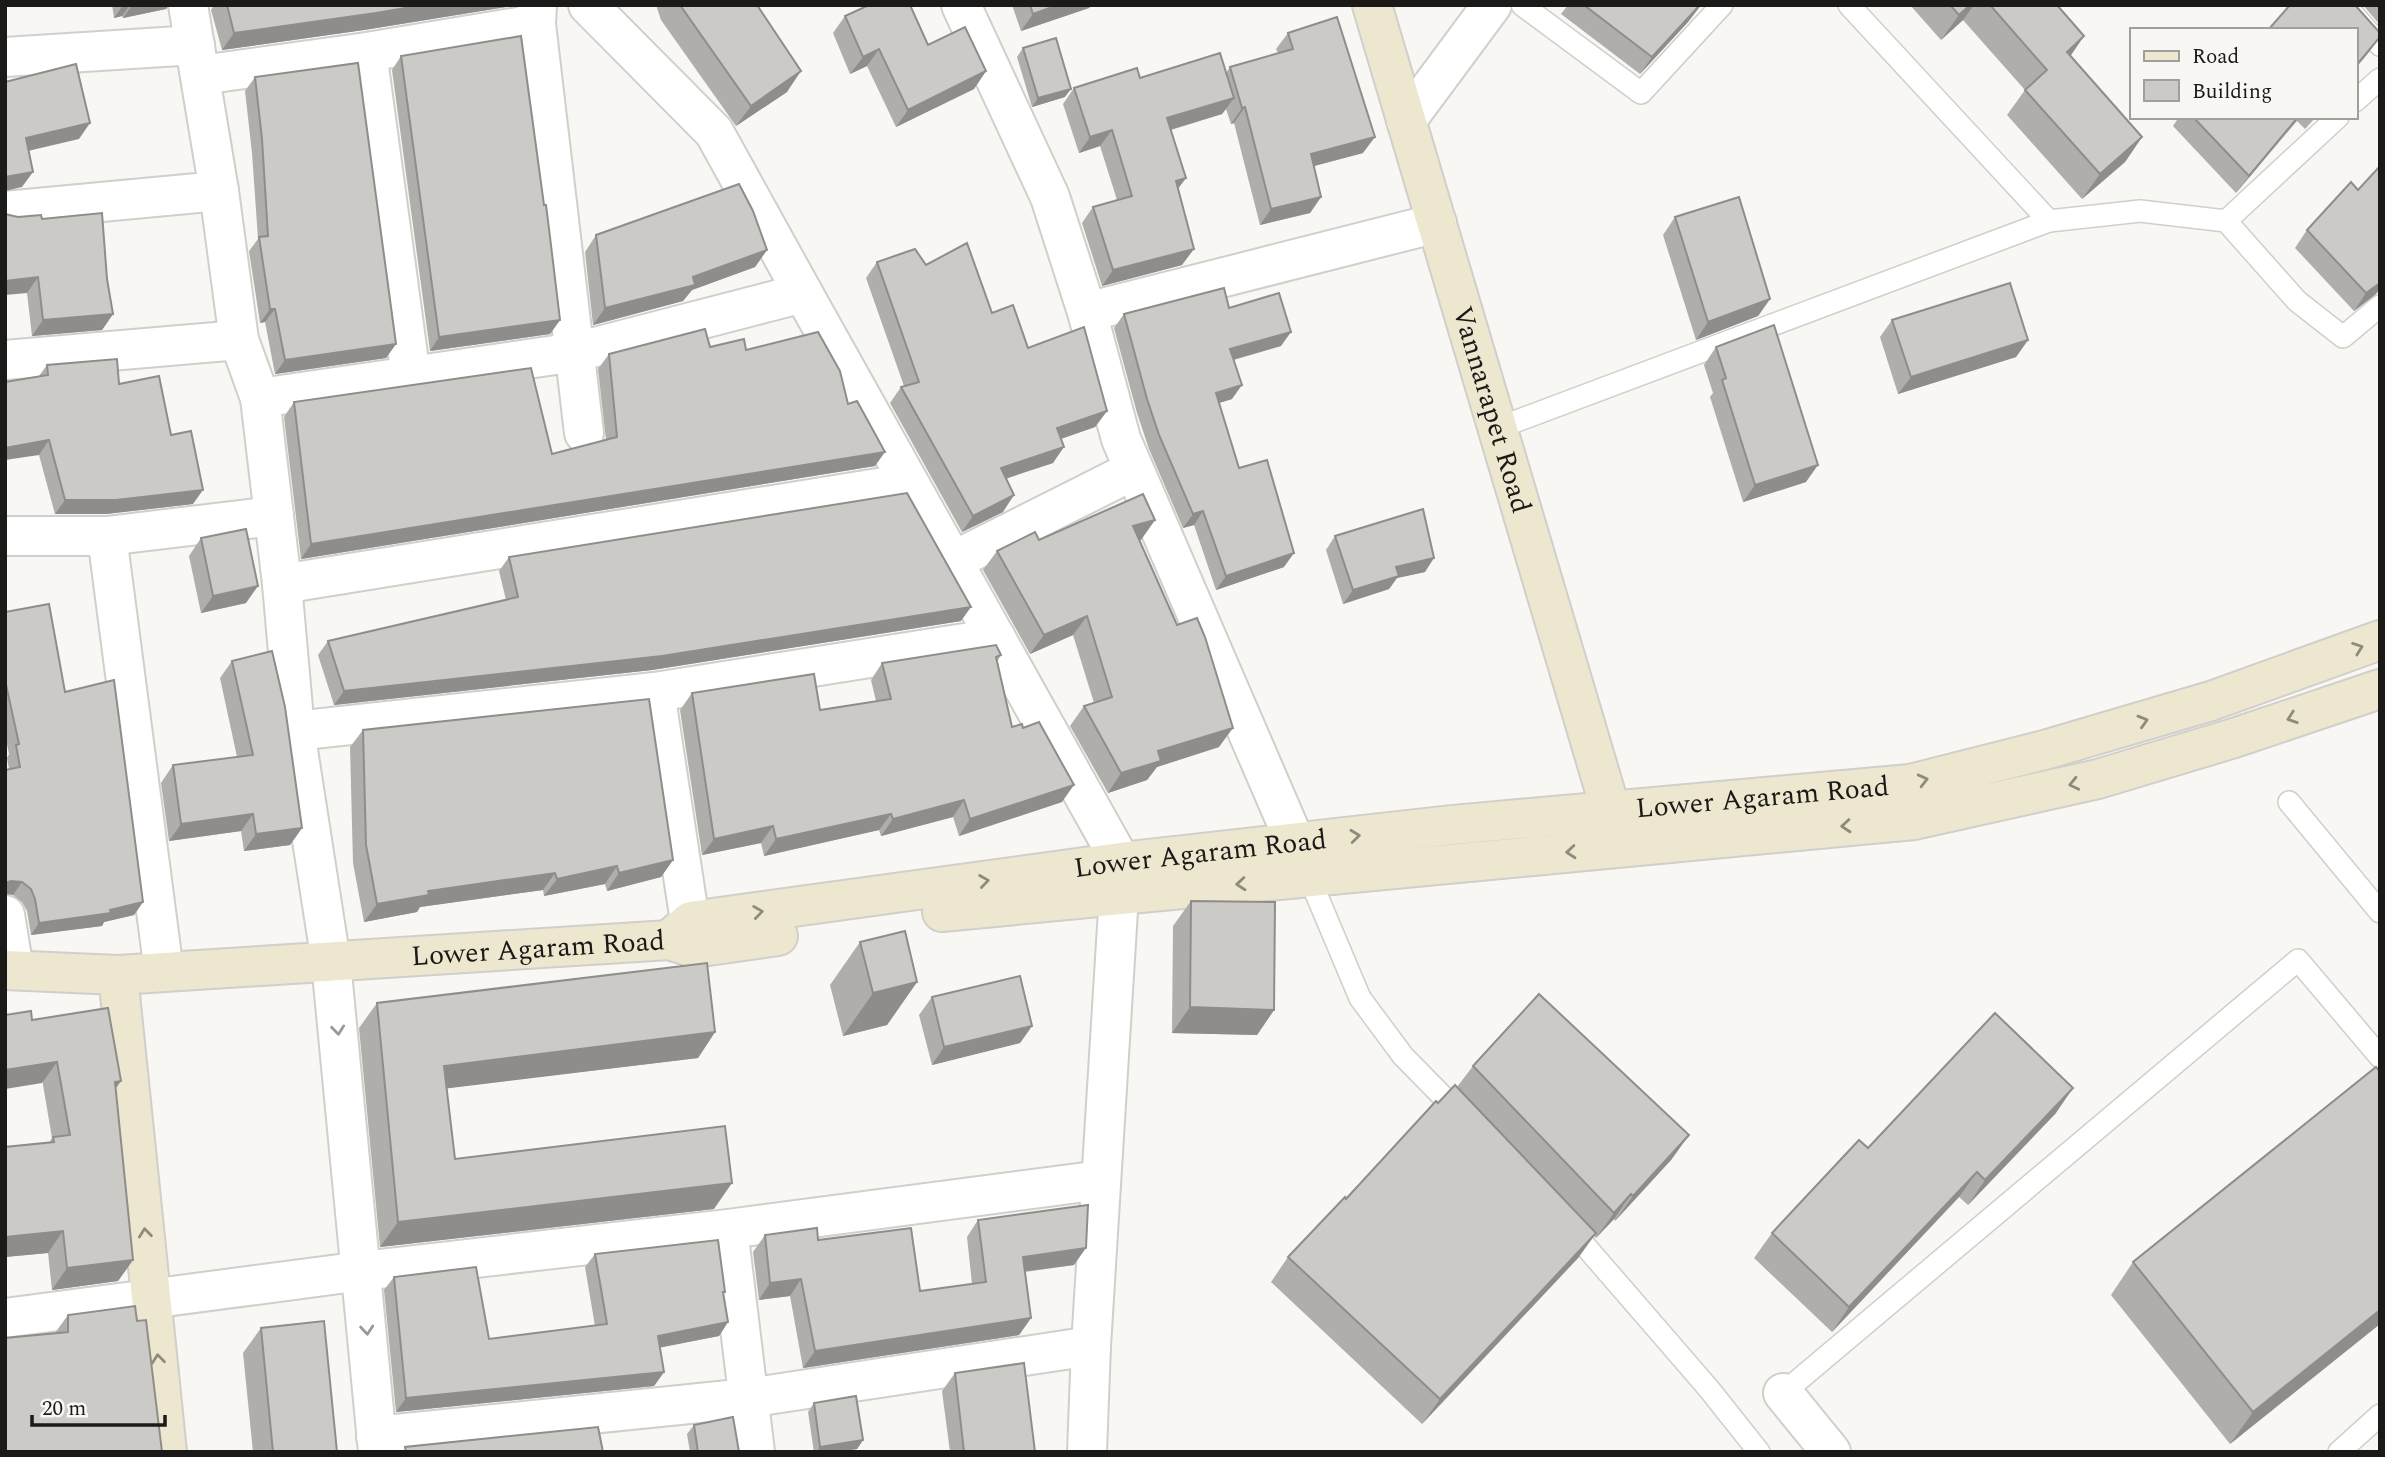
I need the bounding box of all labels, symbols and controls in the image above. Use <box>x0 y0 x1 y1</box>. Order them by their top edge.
legend <box>2130 28 2357 119</box>
text: Road <box>2192 41 2239 73</box>
text: Building <box>2192 76 2272 108</box>
street label: Vannarapet Road <box>1441 301 1543 518</box>
one-way arrow <box>2352 642 2364 656</box>
one-way arrow <box>2286 710 2298 725</box>
one-way arrow <box>2137 714 2149 729</box>
street label: Lower Agaram Road <box>1634 764 1891 830</box>
one-way arrow <box>1917 774 1929 788</box>
one-way arrow <box>2068 776 2080 791</box>
street label: Lower Agaram Road <box>1071 818 1329 890</box>
one-way arrow <box>1840 819 1852 834</box>
one-way arrow <box>1350 828 1361 843</box>
one-way arrow <box>1565 844 1576 859</box>
one-way arrow <box>978 873 989 888</box>
one-way arrow <box>1236 876 1247 891</box>
one-way arrow <box>752 904 764 919</box>
street label: Lower Agaram Road <box>410 919 666 978</box>
one-way arrow <box>330 1024 345 1036</box>
one-way arrow <box>137 1227 152 1239</box>
one-way arrow <box>359 1324 374 1335</box>
one-way arrow <box>150 1354 165 1365</box>
scale bar <box>32 1384 164 1428</box>
text: 20 m <box>42 1393 86 1425</box>

